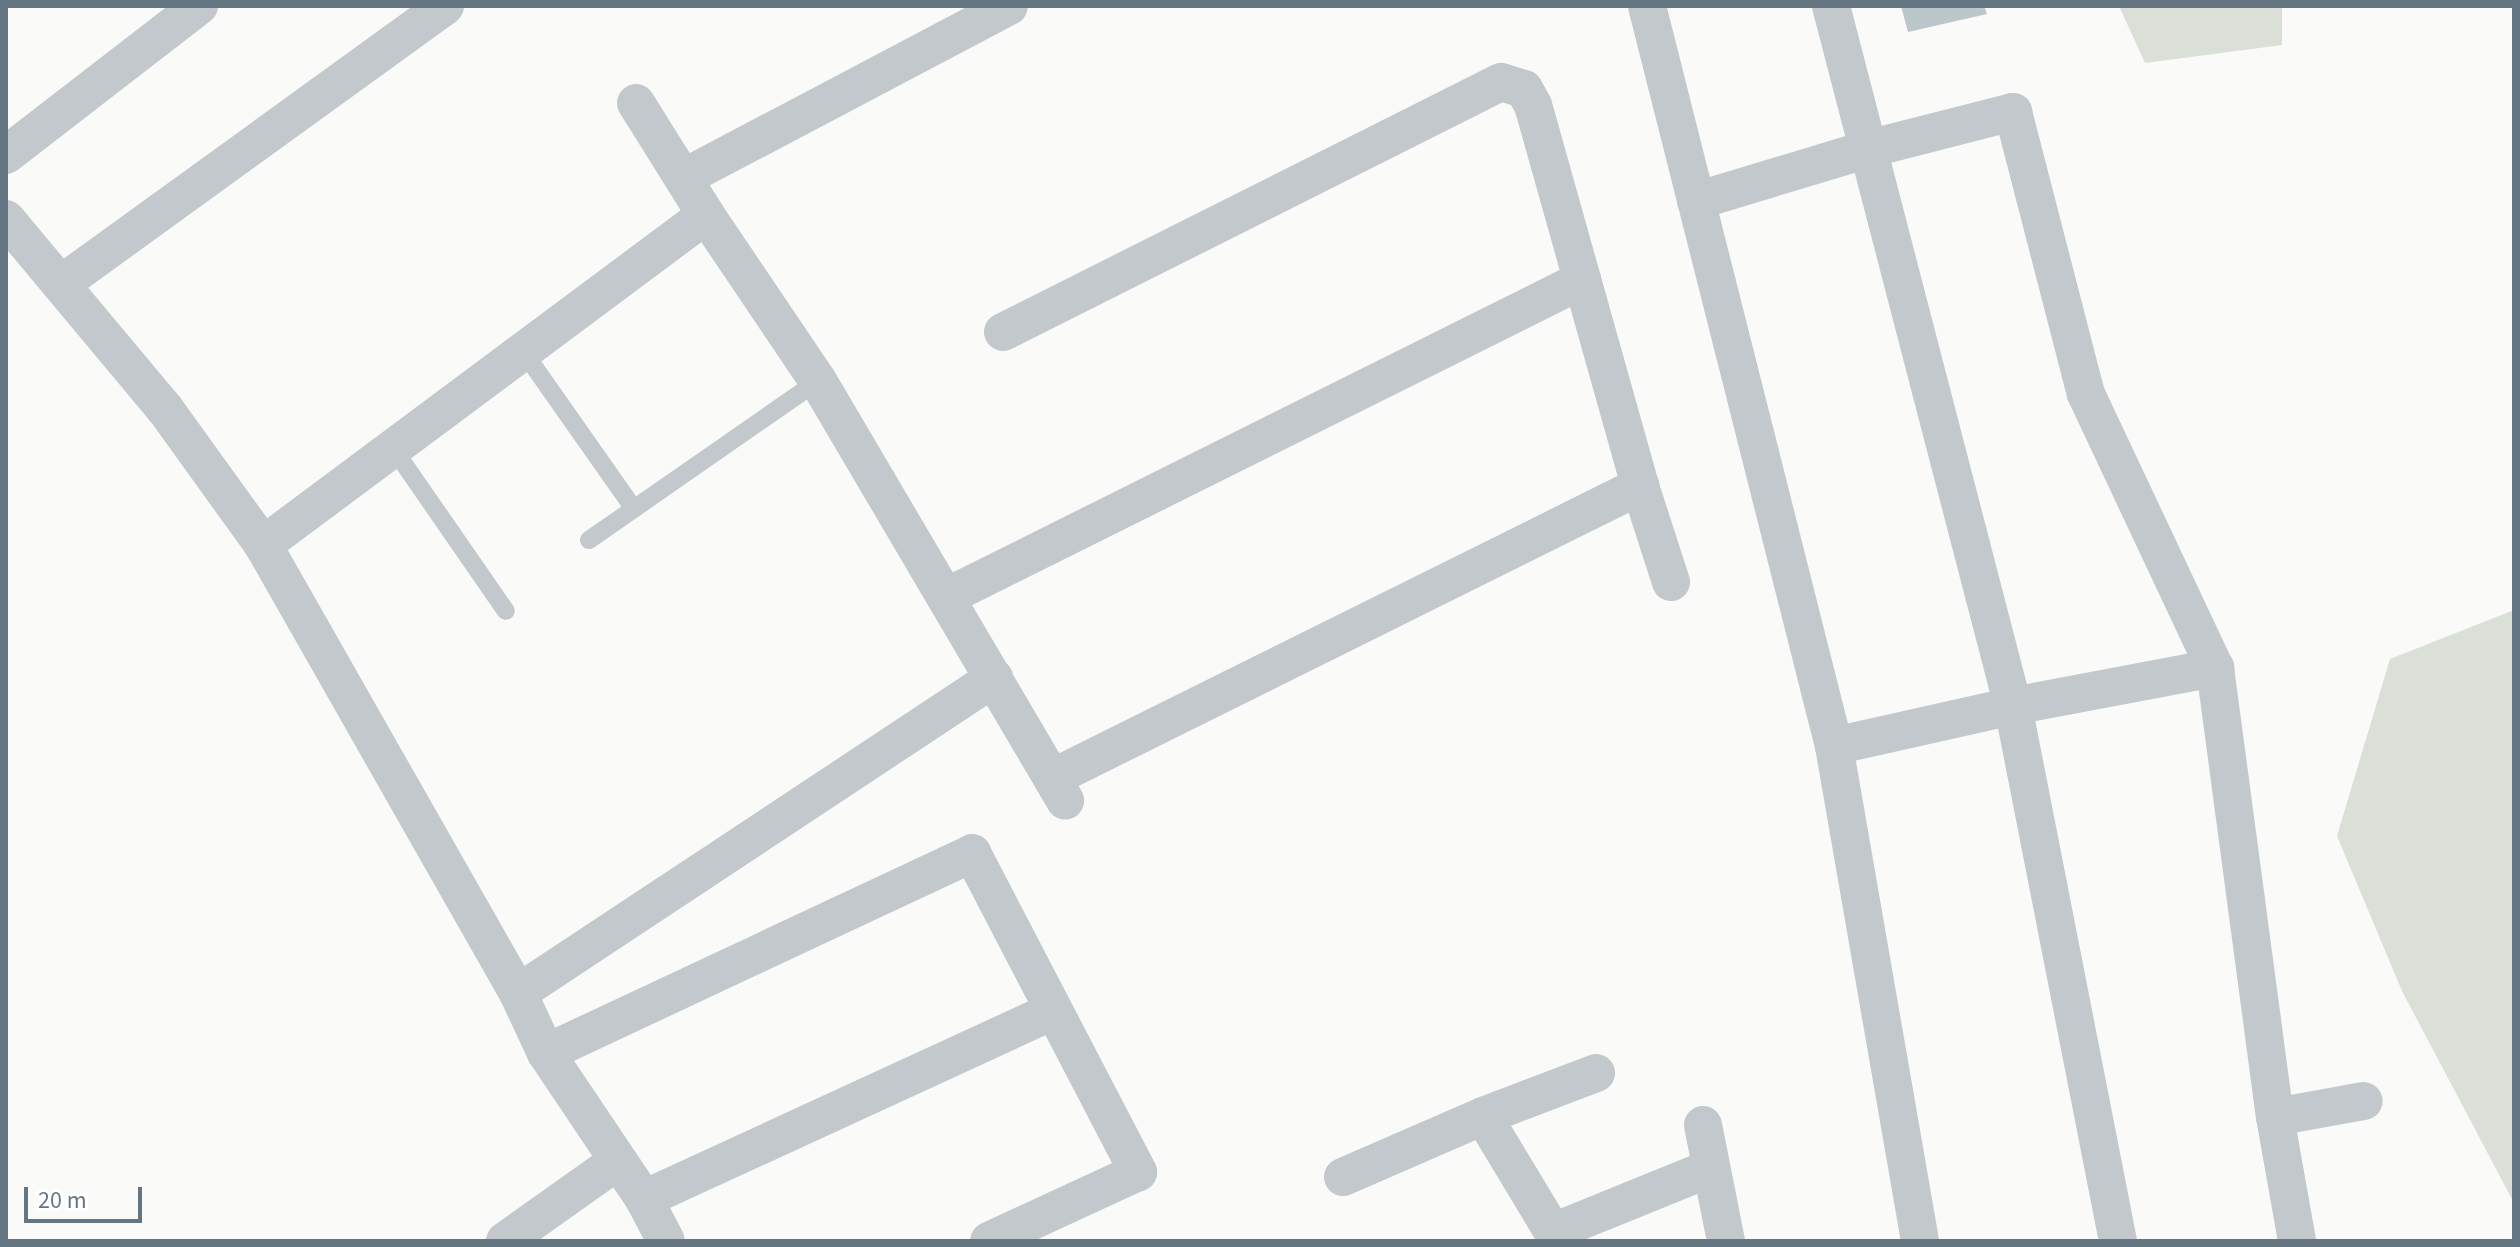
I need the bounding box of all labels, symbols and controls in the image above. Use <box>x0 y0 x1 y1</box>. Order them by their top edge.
scale bar <box>28 1171 146 1221</box>
text: 20 m <box>38 1183 87 1218</box>

